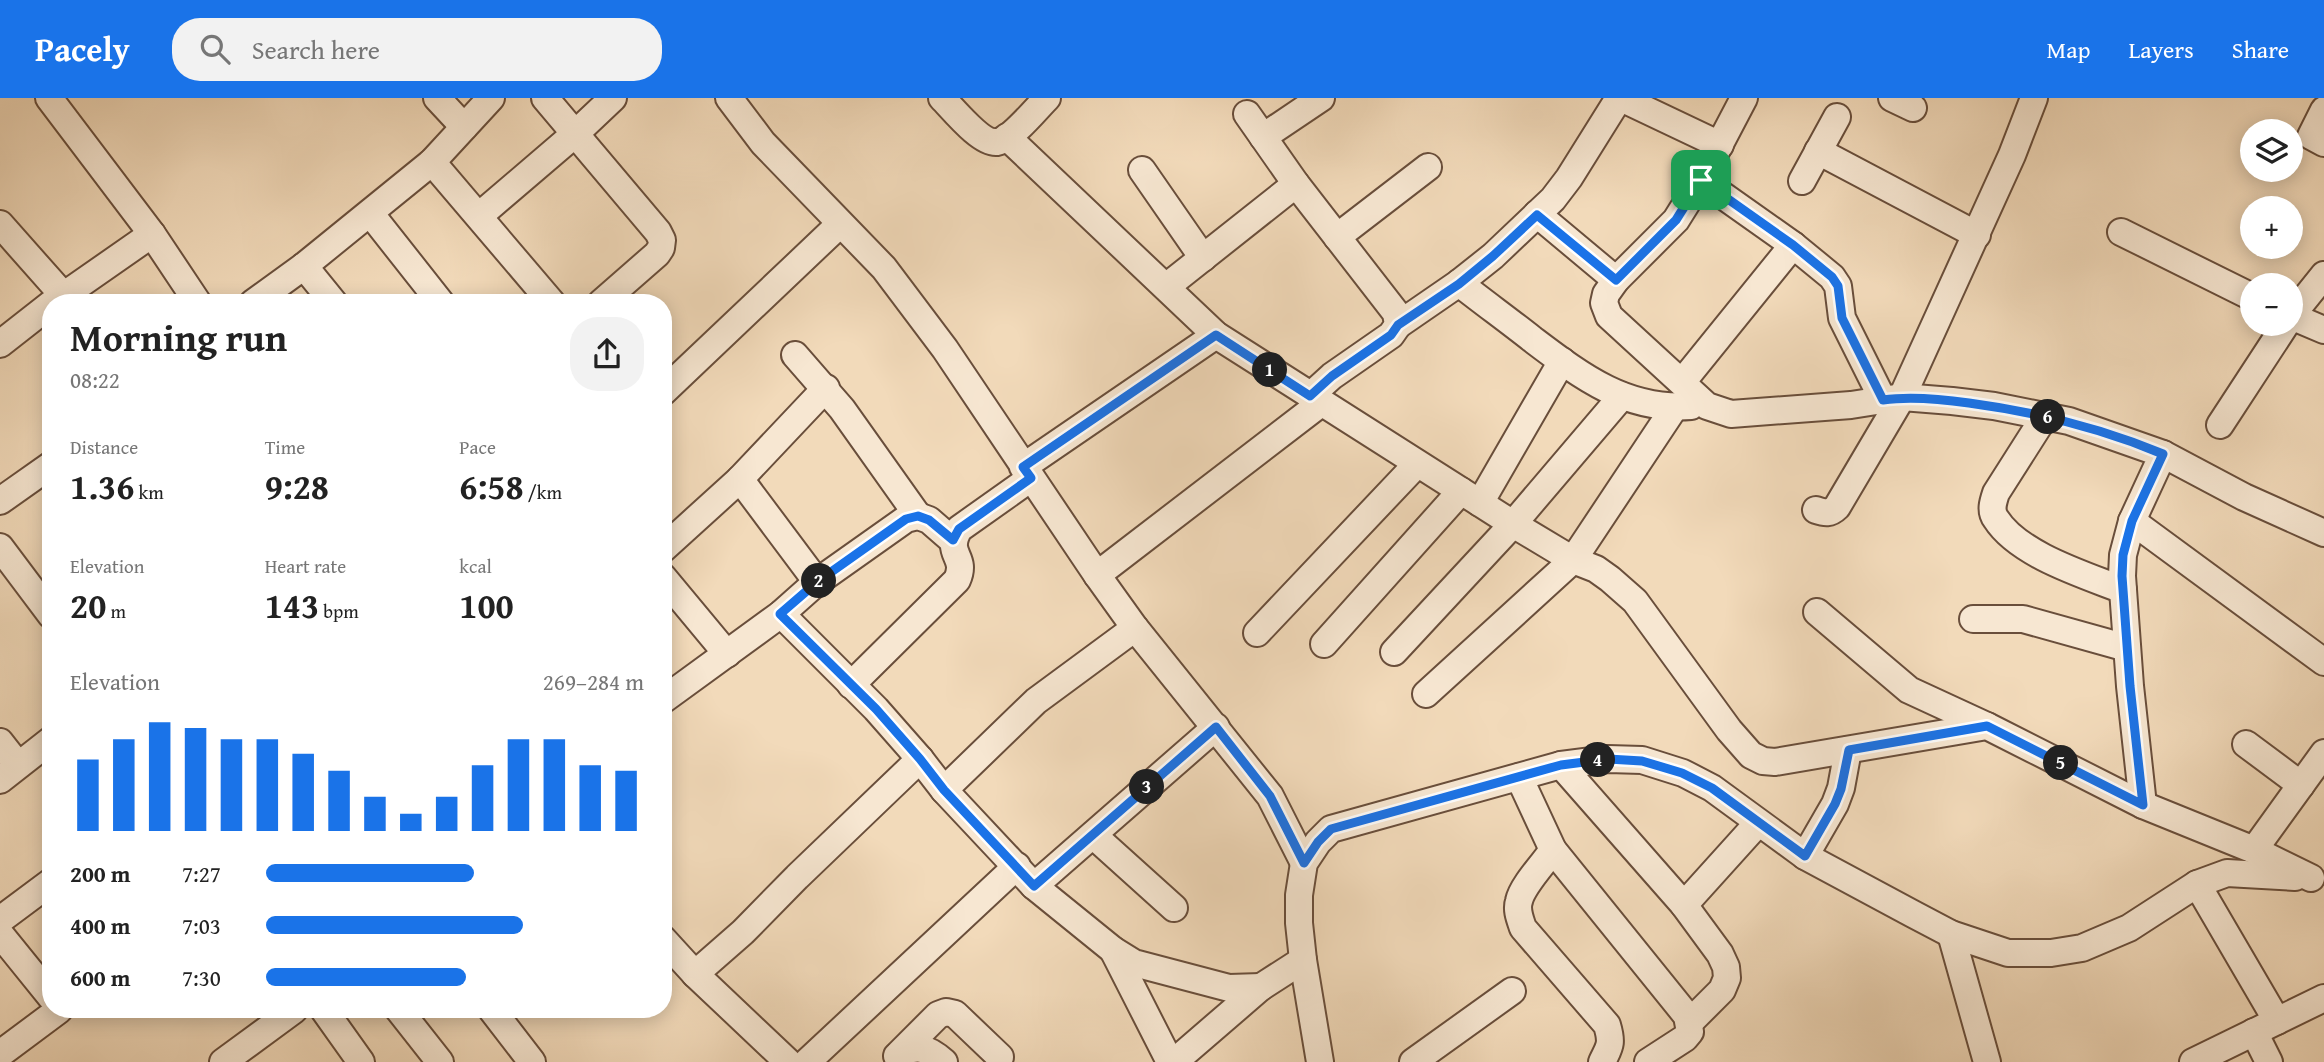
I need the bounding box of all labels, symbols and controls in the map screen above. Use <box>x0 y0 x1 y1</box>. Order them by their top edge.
search box <box>172 18 662 81</box>
text: Pacely <box>35 25 130 73</box>
icon: search <box>196 30 234 68</box>
text: Search here <box>252 30 380 69</box>
text: Map <box>2047 32 2090 67</box>
text: Layers <box>2128 32 2194 67</box>
text: Share <box>2232 32 2289 67</box>
map controls <box>2240 119 2303 336</box>
button: layers <box>2240 119 2303 182</box>
pin <box>1671 150 1731 210</box>
icon: arrive <box>1682 161 1720 199</box>
button: + <box>2240 196 2303 259</box>
button: − <box>2240 273 2303 336</box>
text: Morning run <box>70 309 287 365</box>
button: share <box>570 317 644 391</box>
pin: 1 <box>1252 352 1288 388</box>
text: 1 <box>1265 355 1274 383</box>
text: 08:22 <box>70 363 120 396</box>
pin: 6 <box>2030 400 2066 434</box>
text: 6 <box>2043 402 2052 430</box>
text: Distance <box>70 433 138 461</box>
text: Time <box>265 433 305 461</box>
text: Pace <box>459 433 496 461</box>
text: 1.36 <box>70 461 134 512</box>
text: 9:28 <box>265 461 329 512</box>
text: 6:58 <box>459 461 524 512</box>
text: km <box>134 478 164 506</box>
text: /km <box>524 478 562 506</box>
text: Elevation <box>70 552 144 580</box>
text: Heart rate <box>265 552 346 580</box>
text: kcal <box>459 552 492 580</box>
pin: 2 <box>802 564 836 598</box>
text: 2 <box>814 566 823 594</box>
text: 20 <box>70 580 106 631</box>
text: 143 <box>265 580 319 631</box>
text: 100 <box>459 580 514 631</box>
text: m <box>106 597 126 625</box>
text: bpm <box>319 597 359 625</box>
text: Elevation <box>70 665 160 698</box>
text: 269–284 m <box>543 665 644 698</box>
pin: 4 <box>1580 742 1616 778</box>
text: 4 <box>1593 745 1602 773</box>
pin: 5 <box>2044 746 2078 780</box>
text: 5 <box>2056 748 2065 776</box>
pin: 3 <box>1130 770 1164 804</box>
text: 3 <box>1142 772 1151 800</box>
text: 200 m <box>70 857 131 890</box>
text: 7:27 <box>182 857 221 890</box>
text: 400 m <box>70 909 131 942</box>
text: 7:03 <box>182 909 221 942</box>
text: 600 m <box>70 961 131 994</box>
text: 7:30 <box>182 961 221 994</box>

